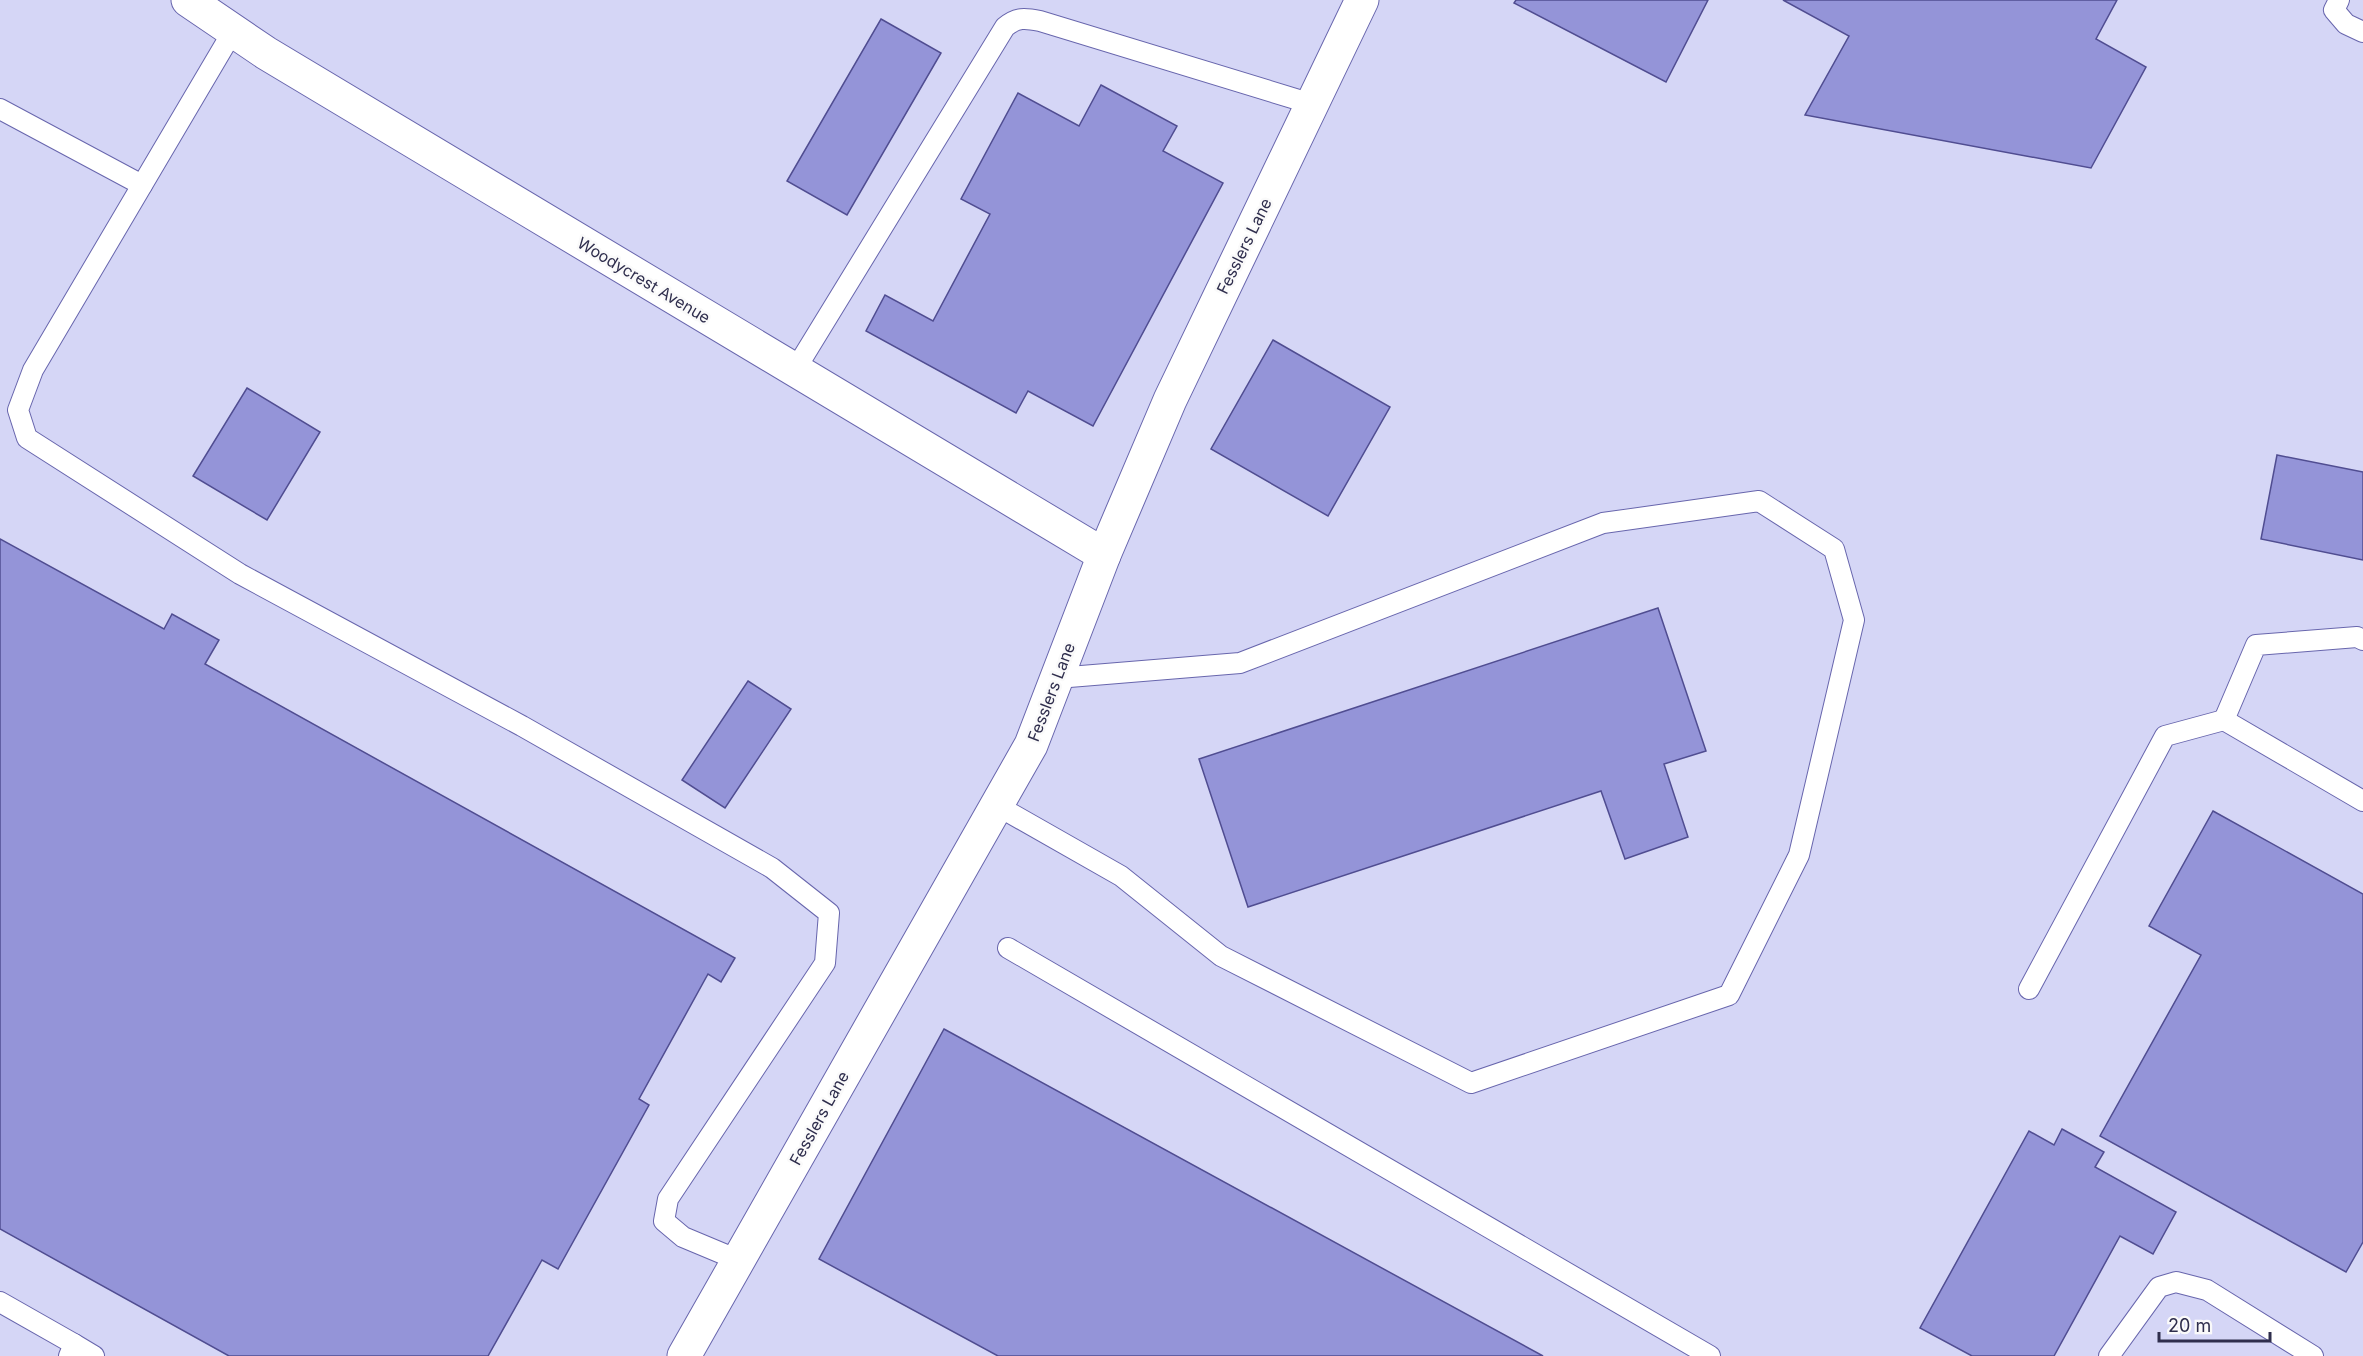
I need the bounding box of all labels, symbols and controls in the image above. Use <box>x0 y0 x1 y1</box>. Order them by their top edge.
street label: Fesslers Lane <box>1212 195 1276 297</box>
street label: Woodycrest Avenue <box>574 232 714 328</box>
street label: Fesslers Lane <box>1023 640 1079 744</box>
street label: Fesslers Lane <box>785 1068 853 1168</box>
scale bar <box>2159 1305 2270 1343</box>
text: 20 m <box>2168 1315 2211 1336</box>

